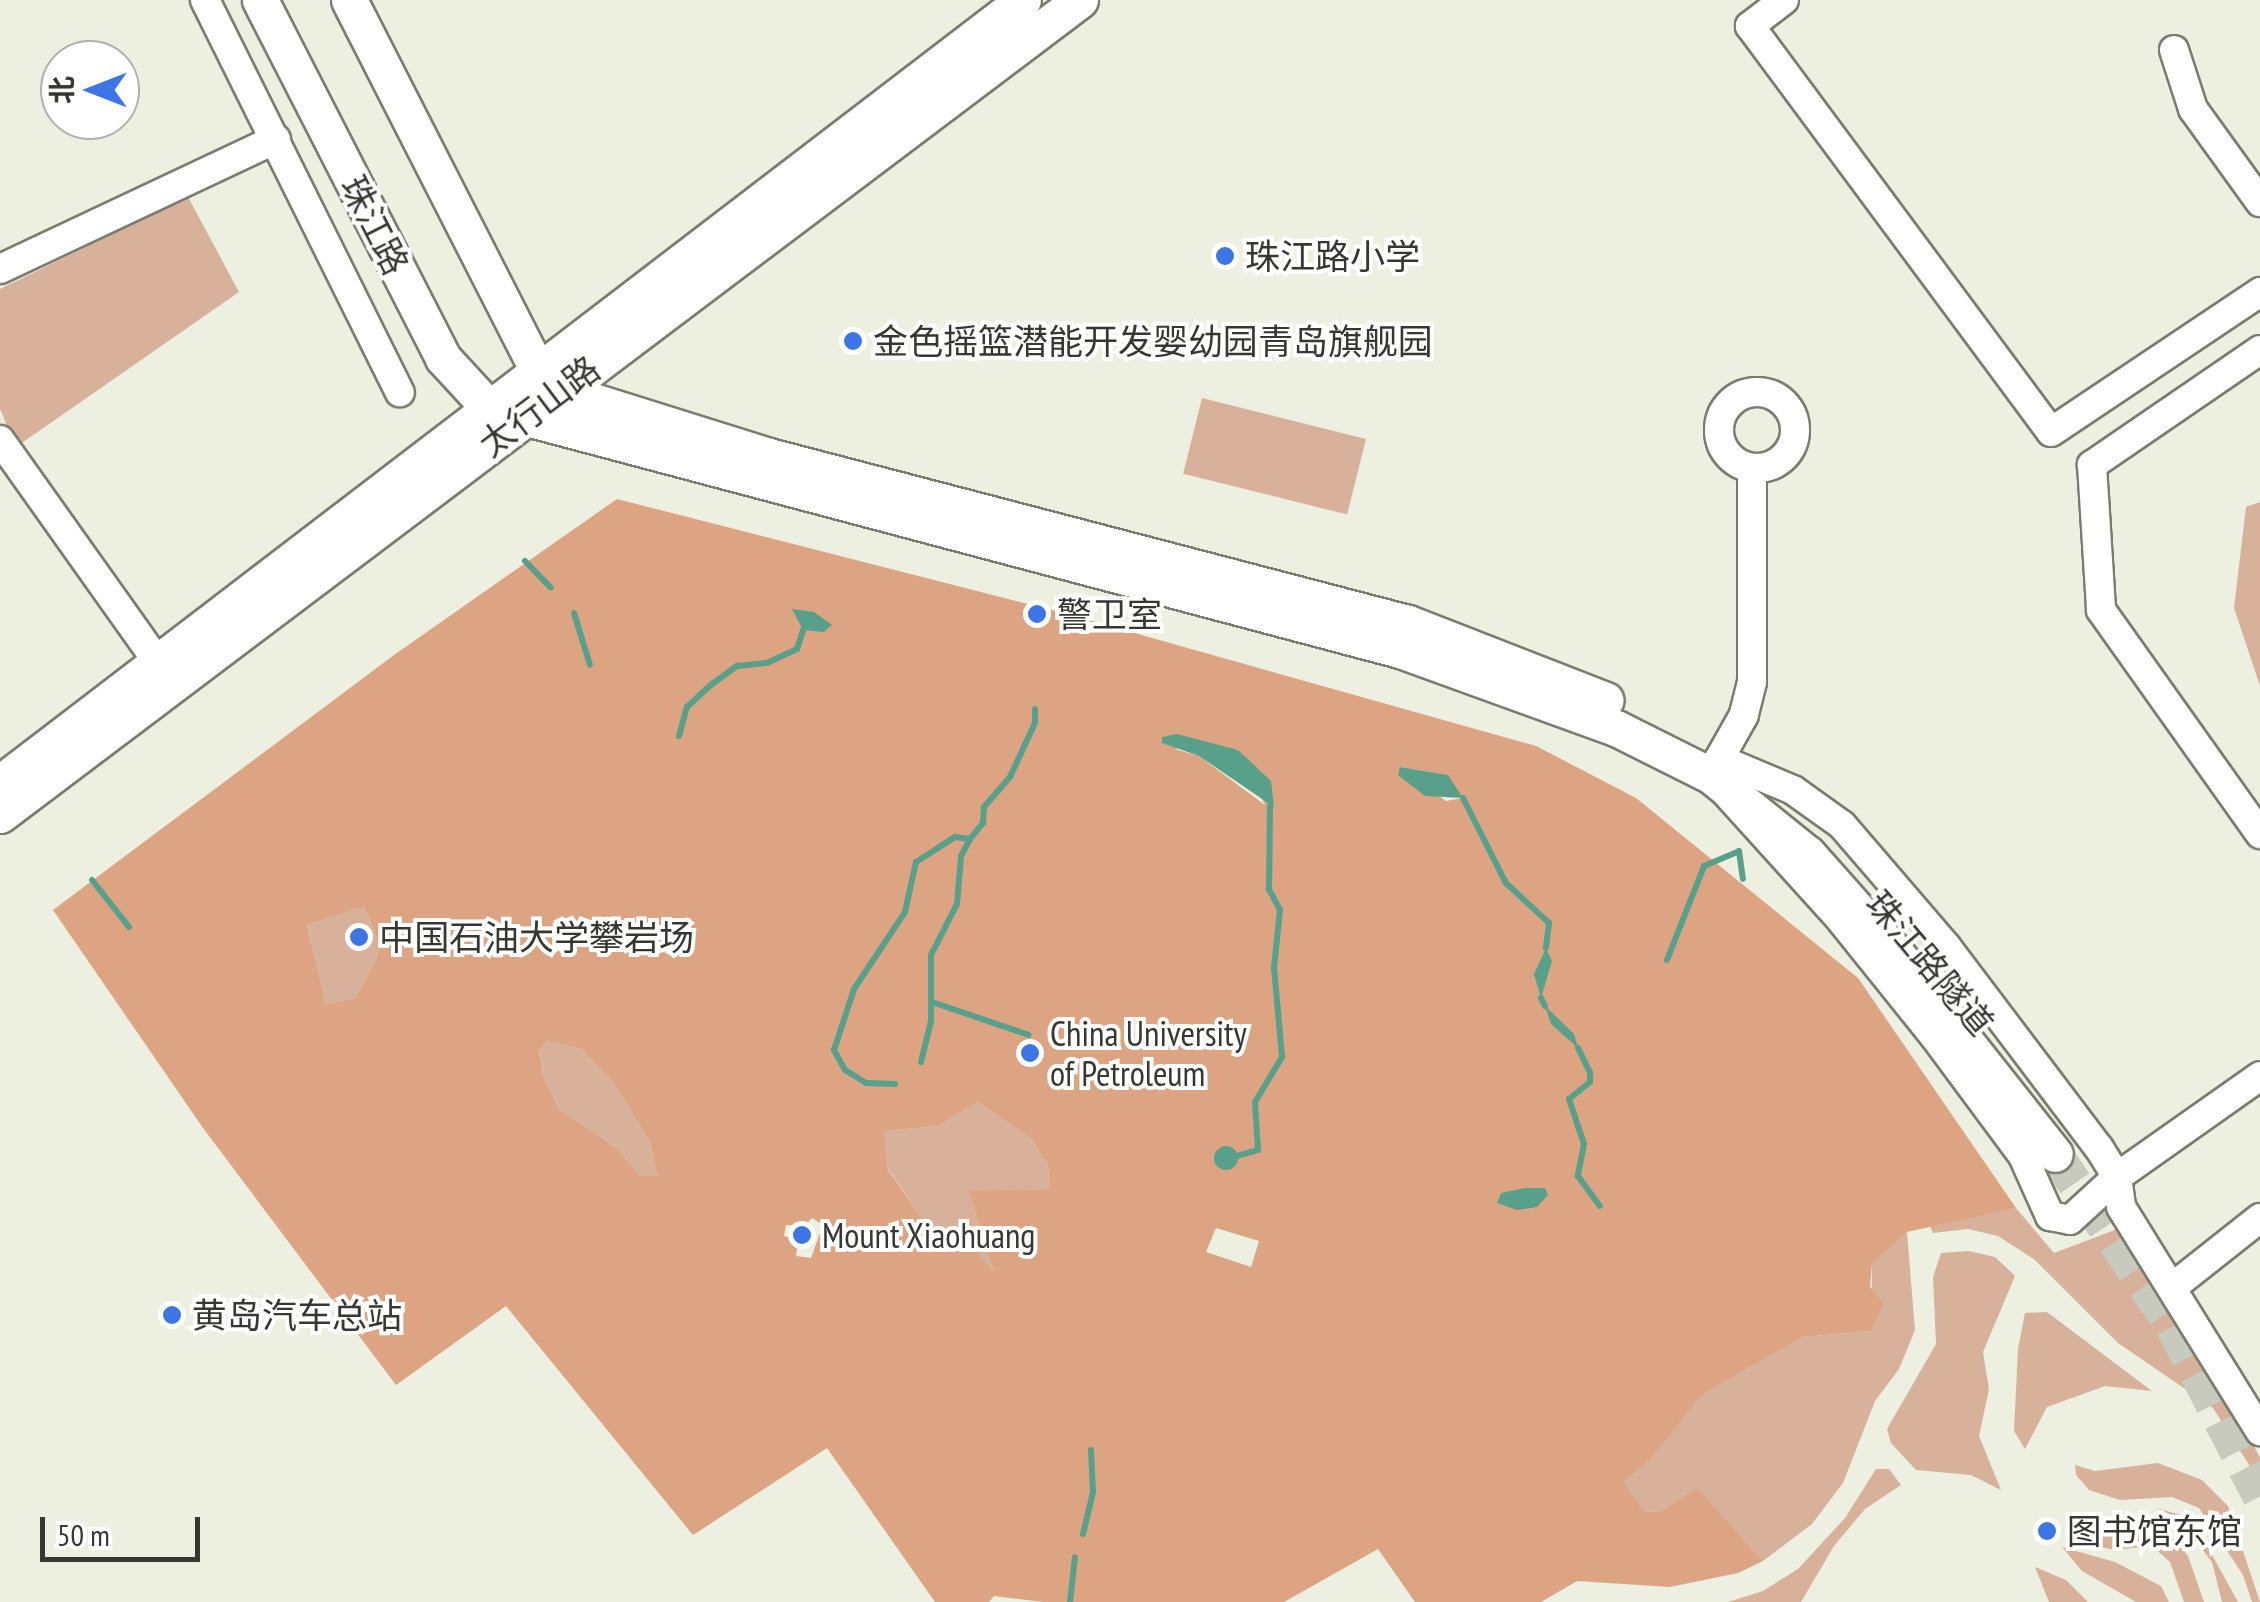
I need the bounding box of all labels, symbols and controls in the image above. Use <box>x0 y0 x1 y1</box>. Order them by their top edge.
north arrow <box>40 40 140 140</box>
text: 北 <box>43 76 80 104</box>
street label: 珠江路 <box>332 169 418 281</box>
place label: 珠江路小学 <box>1245 235 1420 277</box>
marker: 珠江路小学 <box>1214 245 1236 267</box>
place label: 金色摇篮潜能开发婴幼园青岛旗舰园 <box>873 320 1433 362</box>
marker: 金色摇篮潜能开发婴幼园青岛旗舰园 <box>842 330 864 352</box>
street label: 太行山路 <box>470 347 608 465</box>
place label: 警卫室 <box>1057 593 1162 635</box>
marker: 警卫室 <box>1026 603 1048 625</box>
street label: 珠江路隧道 <box>1858 882 2002 1044</box>
place label: 中国石油大学攀岩场 <box>379 916 694 958</box>
marker: 中国石油大学攀岩场 <box>348 926 370 948</box>
place label: China University of Petroleum <box>1050 1012 1247 1094</box>
marker: China University of Petroleum <box>1019 1042 1041 1064</box>
place label: Mount Xiaohuang <box>822 1214 1036 1256</box>
marker: Mount Xiaohuang <box>791 1224 813 1246</box>
place label: 黄岛汽车总站 <box>192 1294 402 1336</box>
marker: 黄岛汽车总站 <box>161 1304 183 1326</box>
scale bar <box>45 1497 205 1559</box>
place label: 图书馆东馆 <box>2067 1510 2242 1552</box>
text: 50 m <box>57 1515 110 1554</box>
marker: 图书馆东馆 <box>2036 1520 2058 1542</box>

